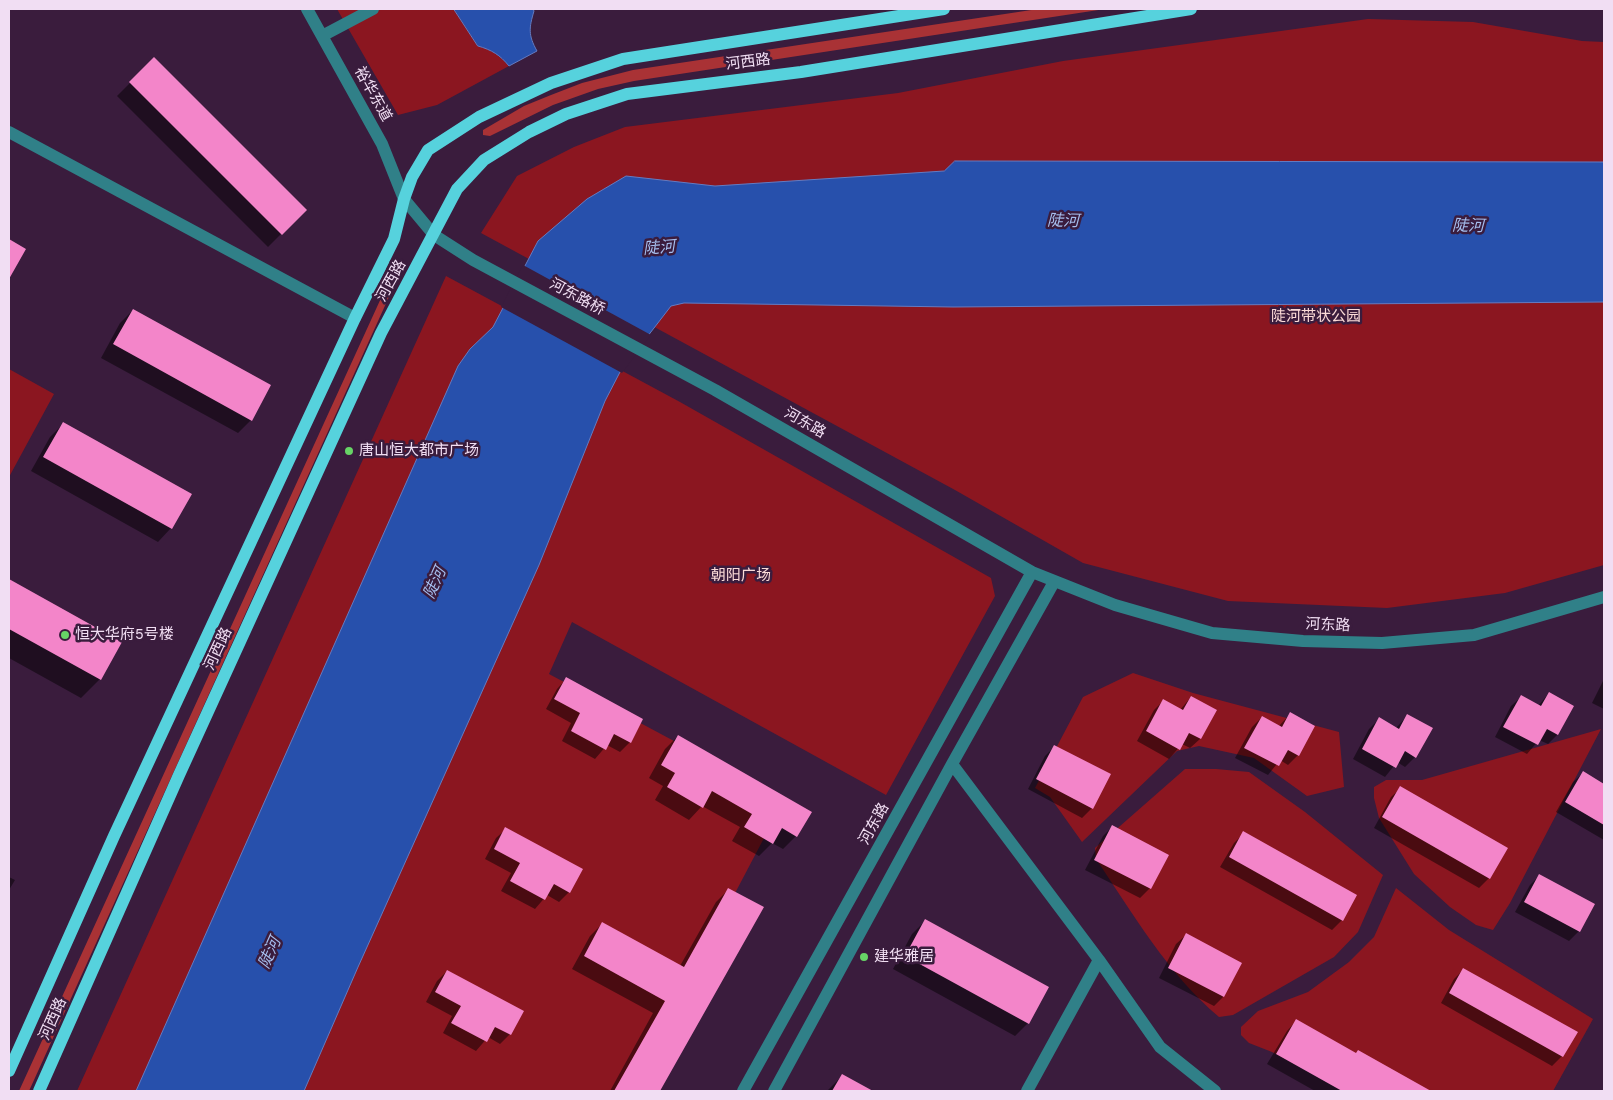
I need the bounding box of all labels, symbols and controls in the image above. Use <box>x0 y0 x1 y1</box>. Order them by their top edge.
street label: 河西路 <box>725 50 771 74</box>
street label: 裕华东道 <box>351 63 395 125</box>
water label: 陡河 <box>1047 211 1079 231</box>
water label: 陡河 <box>1452 216 1484 236</box>
water label: 陡河 <box>642 237 676 259</box>
street label: 河西路 <box>372 257 410 305</box>
street label: 河东路桥 <box>546 275 608 319</box>
park label: 陡河带状公园 <box>1271 308 1361 326</box>
street label: 河东路 <box>781 404 829 442</box>
place label: 唐山恒大都市广场 <box>359 442 479 460</box>
marker: 唐山恒大都市广场 <box>343 445 355 457</box>
water label: 陡河 <box>420 564 450 602</box>
park label: 朝阳广场 <box>711 567 771 585</box>
street label: 河东路 <box>1305 615 1351 635</box>
street label: 河西路 <box>200 625 236 673</box>
place label: 恒大华府5号楼 <box>75 626 174 644</box>
marker: 恒大华府5号楼 <box>59 629 71 641</box>
street label: 河东路 <box>855 800 893 848</box>
water label: 陡河 <box>255 934 285 972</box>
place label: 建华雅居 <box>874 948 934 966</box>
marker: 建华雅居 <box>858 951 870 963</box>
street label: 河西路 <box>36 995 70 1043</box>

